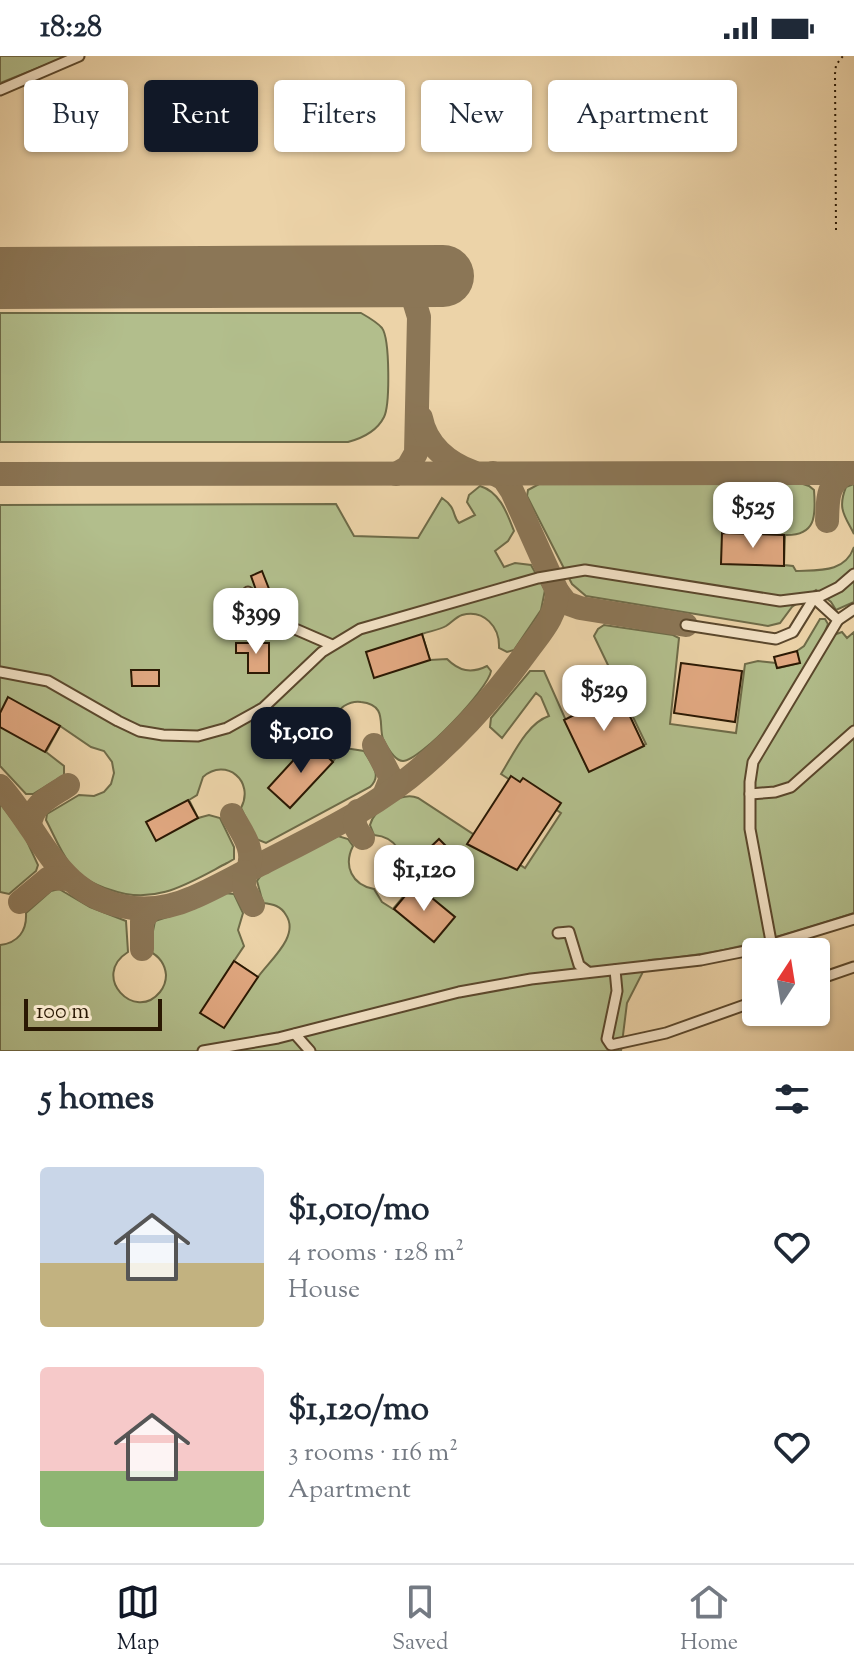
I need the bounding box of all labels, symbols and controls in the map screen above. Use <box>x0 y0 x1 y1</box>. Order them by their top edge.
text: 18:28 <box>40 7 102 50</box>
chip: Buy <box>24 80 128 152</box>
chip: Rent <box>144 80 258 152</box>
chip: Filters <box>274 80 405 152</box>
chip: New <box>421 80 532 152</box>
chip: Apartment <box>548 80 737 152</box>
pin: $525 <box>706 482 800 550</box>
text: $525 <box>731 489 775 526</box>
pin: $399 <box>209 588 303 656</box>
text: $399 <box>231 595 281 632</box>
pin: $529 <box>557 665 651 733</box>
text: $529 <box>580 672 628 709</box>
pin: $1,010 <box>236 707 366 775</box>
text: $1,010 <box>269 714 333 751</box>
pin: $1,120 <box>359 845 489 913</box>
text: $1,120 <box>392 852 456 889</box>
north arrow <box>742 938 830 1026</box>
map controls <box>742 938 830 1026</box>
scale bar <box>24 995 162 1031</box>
text: 100 m <box>36 997 89 1029</box>
text: 5 homes <box>40 1075 154 1124</box>
icon: filters <box>770 1077 814 1121</box>
text: $1,010/mo <box>288 1186 430 1235</box>
icon: home <box>104 1199 200 1295</box>
icon: heart <box>770 1225 814 1269</box>
text: 4 rooms · 128 m² <box>288 1235 464 1272</box>
text: House <box>288 1272 360 1309</box>
text: $1,120/mo <box>288 1386 429 1435</box>
icon: home <box>104 1399 200 1495</box>
icon: heart <box>770 1425 814 1469</box>
text: 3 rooms · 116 m² <box>288 1435 458 1472</box>
text: Apartment <box>288 1472 411 1509</box>
tab: Map <box>116 1580 160 1660</box>
tab: Saved <box>392 1580 448 1660</box>
tab: Home <box>680 1580 738 1660</box>

